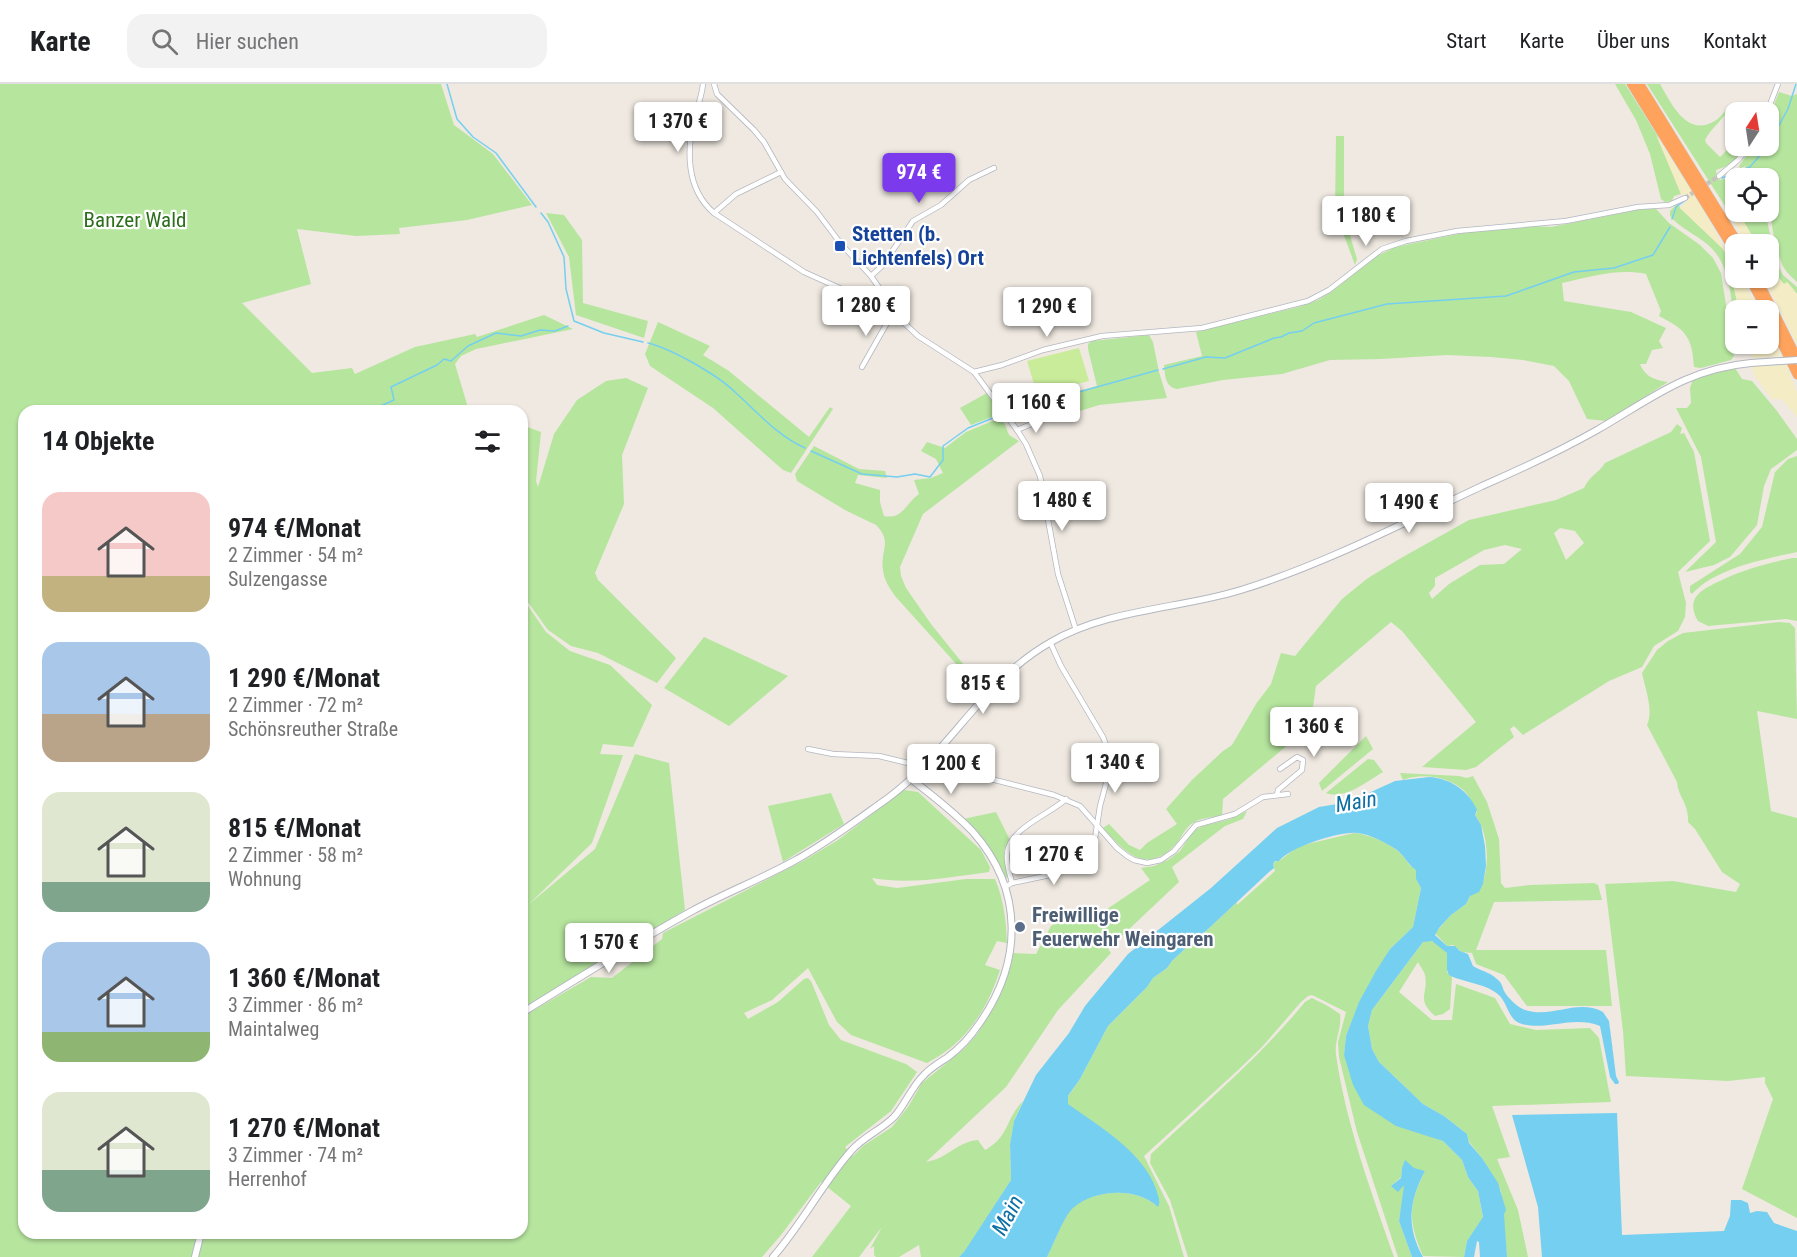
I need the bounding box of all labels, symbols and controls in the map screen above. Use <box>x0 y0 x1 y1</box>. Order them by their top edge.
search box <box>127 14 547 68</box>
text: Karte <box>30 25 91 58</box>
icon: search <box>148 25 181 58</box>
text: Hier suchen <box>196 29 299 54</box>
text: Start <box>1446 29 1487 53</box>
text: Karte <box>1520 29 1564 53</box>
text: Über uns <box>1597 29 1670 53</box>
text: Kontakt <box>1703 29 1767 53</box>
pin: 1 370 € <box>623 102 733 153</box>
north arrow <box>1725 102 1779 156</box>
map controls <box>1725 102 1779 354</box>
text: 1 370 € <box>648 109 708 133</box>
pin: 974 € <box>877 153 961 204</box>
text: 974 € <box>896 160 942 184</box>
button: locate <box>1725 168 1779 222</box>
pin: 1 180 € <box>1311 196 1421 247</box>
text: 1 180 € <box>1336 203 1396 227</box>
park label: Banzer Wald <box>84 208 186 232</box>
place label: Stetten (b. Lichtenfels) Ort <box>852 222 984 270</box>
button: + <box>1725 234 1779 288</box>
marker: Stetten (b. Lichtenfels) Ort <box>833 239 847 253</box>
pin: 1 280 € <box>811 286 921 337</box>
pin: 1 290 € <box>992 287 1102 338</box>
text: 1 280 € <box>836 293 896 317</box>
text: 1 290 € <box>1017 294 1077 318</box>
button: − <box>1725 300 1779 354</box>
pin: 1 160 € <box>981 383 1091 434</box>
text: 1 160 € <box>1006 390 1066 414</box>
icon: filters <box>471 425 504 458</box>
text: 14 Objekte <box>42 426 155 456</box>
pin: 1 480 € <box>1007 481 1117 532</box>
pin: 1 490 € <box>1354 483 1464 534</box>
text: 1 480 € <box>1032 488 1092 512</box>
text: 1 490 € <box>1379 490 1439 514</box>
text: 974 €/Monat <box>228 513 361 543</box>
icon: home <box>90 516 162 588</box>
text: 2 Zimmer · 54 m² <box>228 543 363 567</box>
text: Sulzengasse <box>228 567 327 591</box>
text: 1 290 €/Monat <box>228 663 380 693</box>
pin: 815 € <box>941 664 1025 715</box>
icon: home <box>90 666 162 738</box>
text: 815 € <box>960 671 1006 695</box>
text: 2 Zimmer · 72 m² <box>228 693 363 717</box>
pin: 1 360 € <box>1259 707 1369 758</box>
text: 1 360 € <box>1284 714 1344 738</box>
text: Schönsreuther Straße <box>228 717 398 741</box>
pin: 1 340 € <box>1060 743 1170 794</box>
pin: 1 200 € <box>896 744 1006 795</box>
text: 1 340 € <box>1085 750 1145 774</box>
text: 1 200 € <box>921 751 981 775</box>
water label: Main <box>1334 786 1379 817</box>
text: 815 €/Monat <box>228 813 361 843</box>
icon: home <box>90 816 162 888</box>
pin: 1 270 € <box>999 835 1109 886</box>
text: 1 270 € <box>1024 842 1084 866</box>
text: 2 Zimmer · 58 m² <box>228 843 363 867</box>
text: Wohnung <box>228 867 302 891</box>
place label: Freiwillige Feuerwehr Weingaren <box>1032 903 1214 951</box>
marker: Freiwillige Feuerwehr Weingaren <box>1013 920 1027 934</box>
pin: 1 570 € <box>554 923 664 974</box>
text: 1 570 € <box>579 930 639 954</box>
text: 1 360 €/Monat <box>228 963 380 993</box>
icon: home <box>90 966 162 1038</box>
text: 3 Zimmer · 86 m² <box>228 993 363 1017</box>
text: Maintalweg <box>228 1017 319 1041</box>
text: 1 270 €/Monat <box>228 1113 380 1143</box>
icon: home <box>90 1116 162 1188</box>
text: 3 Zimmer · 74 m² <box>228 1143 363 1167</box>
text: Herrenhof <box>228 1167 307 1191</box>
water label: Main <box>987 1191 1028 1239</box>

